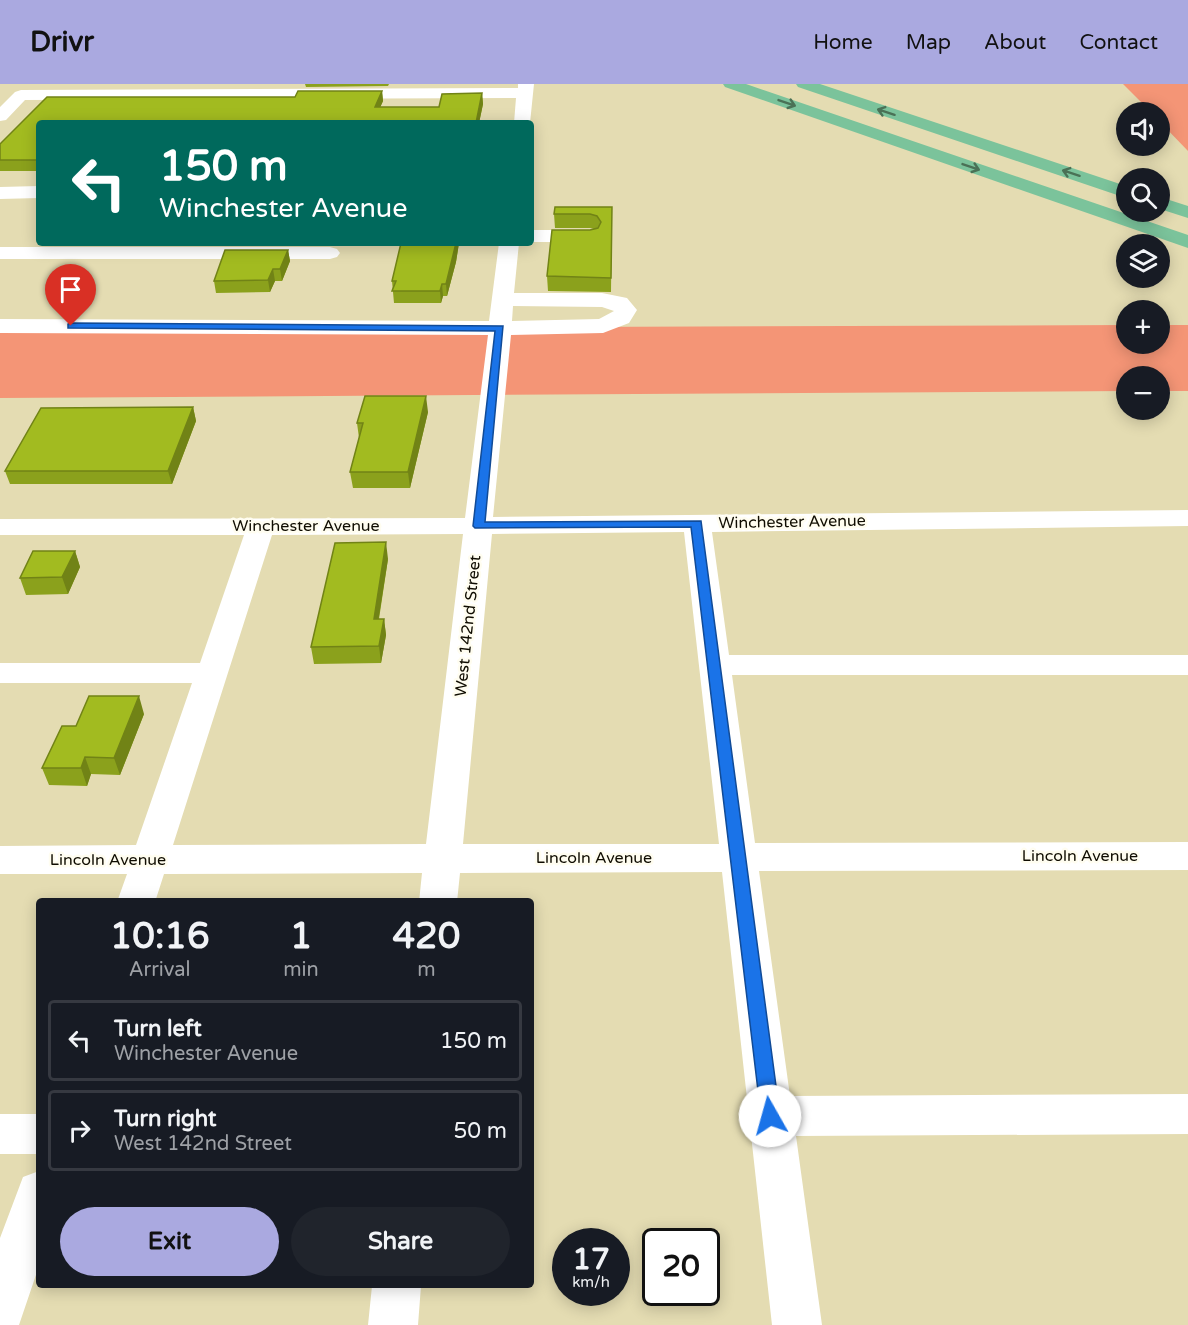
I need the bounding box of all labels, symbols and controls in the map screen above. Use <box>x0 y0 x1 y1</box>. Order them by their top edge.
text: Drivr <box>30 25 94 59</box>
text: Home <box>813 30 873 55</box>
text: Map <box>906 30 951 55</box>
text: About <box>984 30 1046 55</box>
text: Contact <box>1079 30 1158 55</box>
one-way arrow <box>777 98 796 109</box>
map controls <box>1116 102 1170 420</box>
button: sound <box>1116 102 1170 156</box>
one-way arrow <box>877 105 896 116</box>
text: 150 m <box>159 141 288 192</box>
icon: left <box>60 144 138 222</box>
one-way arrow <box>961 162 980 173</box>
one-way arrow <box>1062 167 1081 178</box>
button: search <box>1116 168 1170 222</box>
text: Winchester Avenue <box>159 192 408 225</box>
button: layers <box>1116 234 1170 288</box>
pin <box>45 264 96 326</box>
icon: arrive <box>54 273 87 306</box>
button: + <box>1116 300 1170 354</box>
button: − <box>1116 366 1170 420</box>
street label: Winchester Avenue <box>718 511 866 533</box>
street label: Winchester Avenue <box>232 516 380 536</box>
street label: West 142nd Street <box>451 554 485 698</box>
street label: Lincoln Avenue <box>1022 846 1138 866</box>
street label: Lincoln Avenue <box>536 848 652 868</box>
street label: Lincoln Avenue <box>50 850 166 870</box>
text: 10:16 <box>110 915 210 958</box>
text: 1 <box>290 915 312 958</box>
text: 420 <box>392 915 460 958</box>
text: Arrival <box>129 958 191 982</box>
text: min <box>283 958 319 982</box>
text: m <box>417 958 436 982</box>
text: Turn left <box>114 1016 202 1042</box>
icon: left <box>63 1024 96 1057</box>
text: 150 m <box>440 1028 507 1054</box>
text: Winchester Avenue <box>114 1042 298 1066</box>
position arrow <box>738 1084 802 1148</box>
text: Turn right <box>114 1106 216 1132</box>
icon: right <box>63 1114 96 1147</box>
text: 50 m <box>453 1118 507 1144</box>
text: West 142nd Street <box>114 1132 292 1156</box>
button: Exit <box>60 1207 279 1276</box>
button: Share <box>291 1207 510 1276</box>
speed limit sign: 20 <box>642 1228 720 1306</box>
text: 17 <box>572 1241 610 1278</box>
text: km/h <box>572 1273 610 1291</box>

